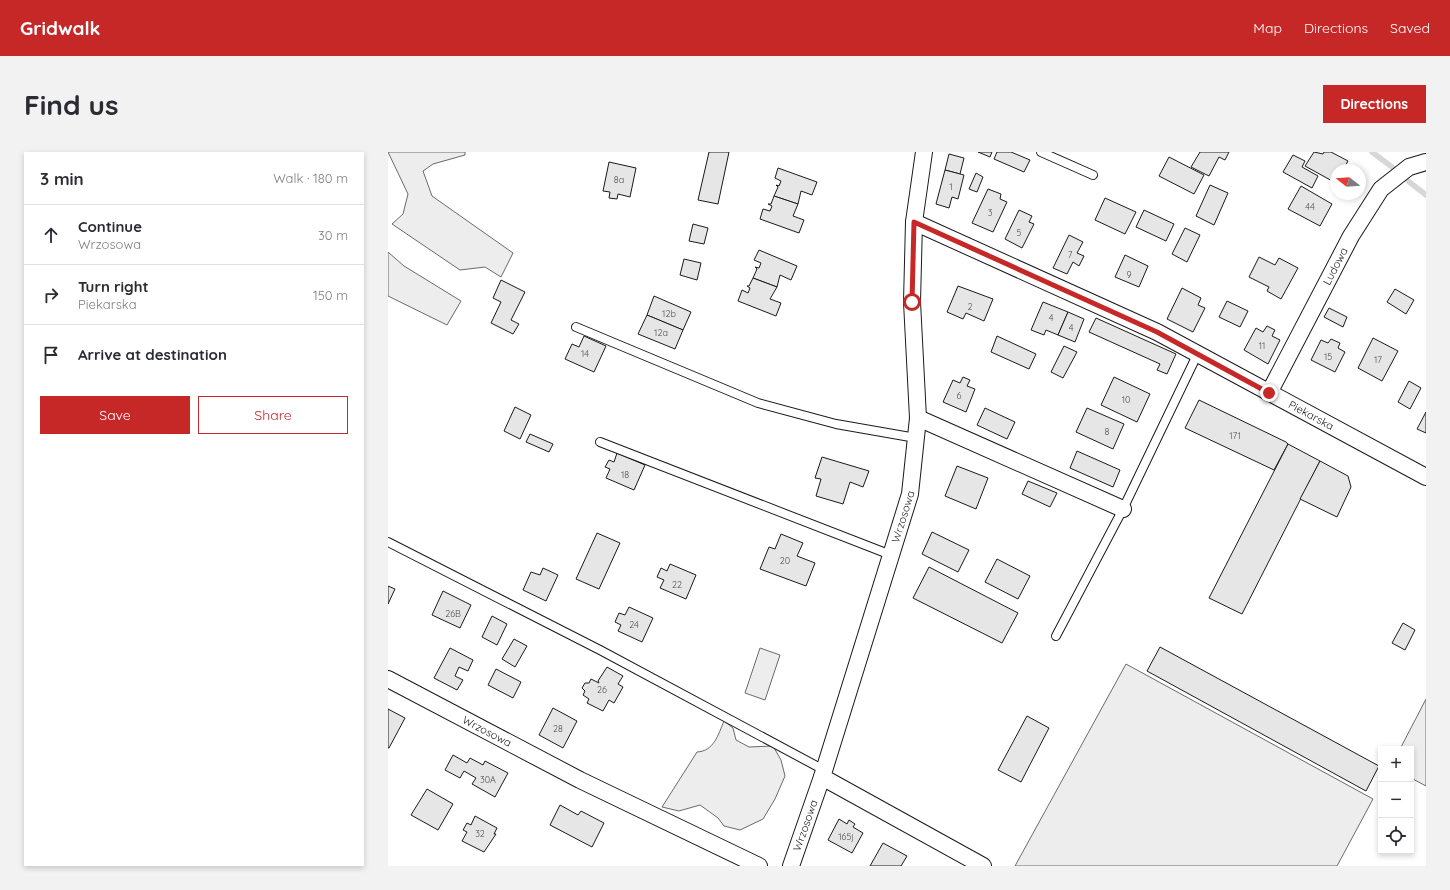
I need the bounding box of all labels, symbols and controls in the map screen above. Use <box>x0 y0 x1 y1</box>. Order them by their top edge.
text: Gridwalk <box>20 16 100 40</box>
text: Map <box>1253 19 1282 37</box>
text: Directions <box>1304 19 1368 37</box>
text: Saved <box>1390 19 1430 37</box>
button: Directions <box>1323 85 1426 123</box>
text: Find us <box>24 87 118 122</box>
north arrow <box>1330 164 1366 200</box>
text: 3 min <box>40 168 84 189</box>
text: Walk · 180 m <box>273 170 348 186</box>
house number: 8a <box>614 174 624 185</box>
house number: 1 <box>949 181 953 192</box>
house number: 44 <box>1305 201 1315 212</box>
house number: 3 <box>988 207 993 218</box>
text: Continue <box>78 217 142 236</box>
icon: ahead <box>40 224 62 246</box>
text: 30 m <box>318 227 348 243</box>
house number: 5 <box>1017 227 1022 238</box>
text: Wrzosowa <box>78 236 141 252</box>
street label: Ludowa <box>1320 245 1351 287</box>
house number: 7 <box>1068 249 1073 260</box>
house number: 9 <box>1126 269 1132 280</box>
text: Turn right <box>78 277 149 296</box>
icon: right <box>40 284 62 306</box>
text: 150 m <box>313 287 348 303</box>
route start <box>903 293 921 311</box>
text: Piekarska <box>78 296 137 312</box>
house number: 2 <box>968 301 973 312</box>
house number: 12b <box>662 308 676 319</box>
house number: 4 <box>1049 312 1054 323</box>
house number: 4 <box>1069 322 1074 333</box>
house number: 12a <box>654 327 668 338</box>
house number: 11 <box>1259 340 1265 351</box>
icon: arrive <box>40 344 62 366</box>
text: Arrive at destination <box>78 345 227 364</box>
house number: 14 <box>581 348 589 359</box>
house number: 15 <box>1324 351 1332 362</box>
house number: 17 <box>1374 354 1382 365</box>
route end <box>1260 384 1278 402</box>
house number: 6 <box>957 390 962 401</box>
house number: 10 <box>1122 394 1130 405</box>
button: Save <box>40 396 190 434</box>
button: Share <box>198 396 348 434</box>
street label: Piekarska <box>1286 397 1336 433</box>
house number: 8 <box>1105 426 1110 437</box>
house number: 171 <box>1229 430 1241 441</box>
house number: 18 <box>621 469 629 480</box>
street label: Wrzosowa <box>888 489 918 544</box>
house number: 20 <box>780 555 790 566</box>
house number: 22 <box>672 579 682 590</box>
house number: 26B <box>445 608 461 619</box>
house number: 24 <box>629 619 639 630</box>
house number: 26 <box>597 684 607 695</box>
street label: Wrzosowa <box>460 712 514 750</box>
house number: 28 <box>553 723 563 734</box>
map controls <box>1378 746 1414 854</box>
button: + <box>1378 746 1414 782</box>
house number: 30A <box>480 774 496 785</box>
button: − <box>1378 782 1414 818</box>
street label: Wrzosowa <box>790 798 821 853</box>
button: locate <box>1378 818 1414 854</box>
house number: 32 <box>475 828 485 839</box>
house number: 165j <box>838 831 854 842</box>

